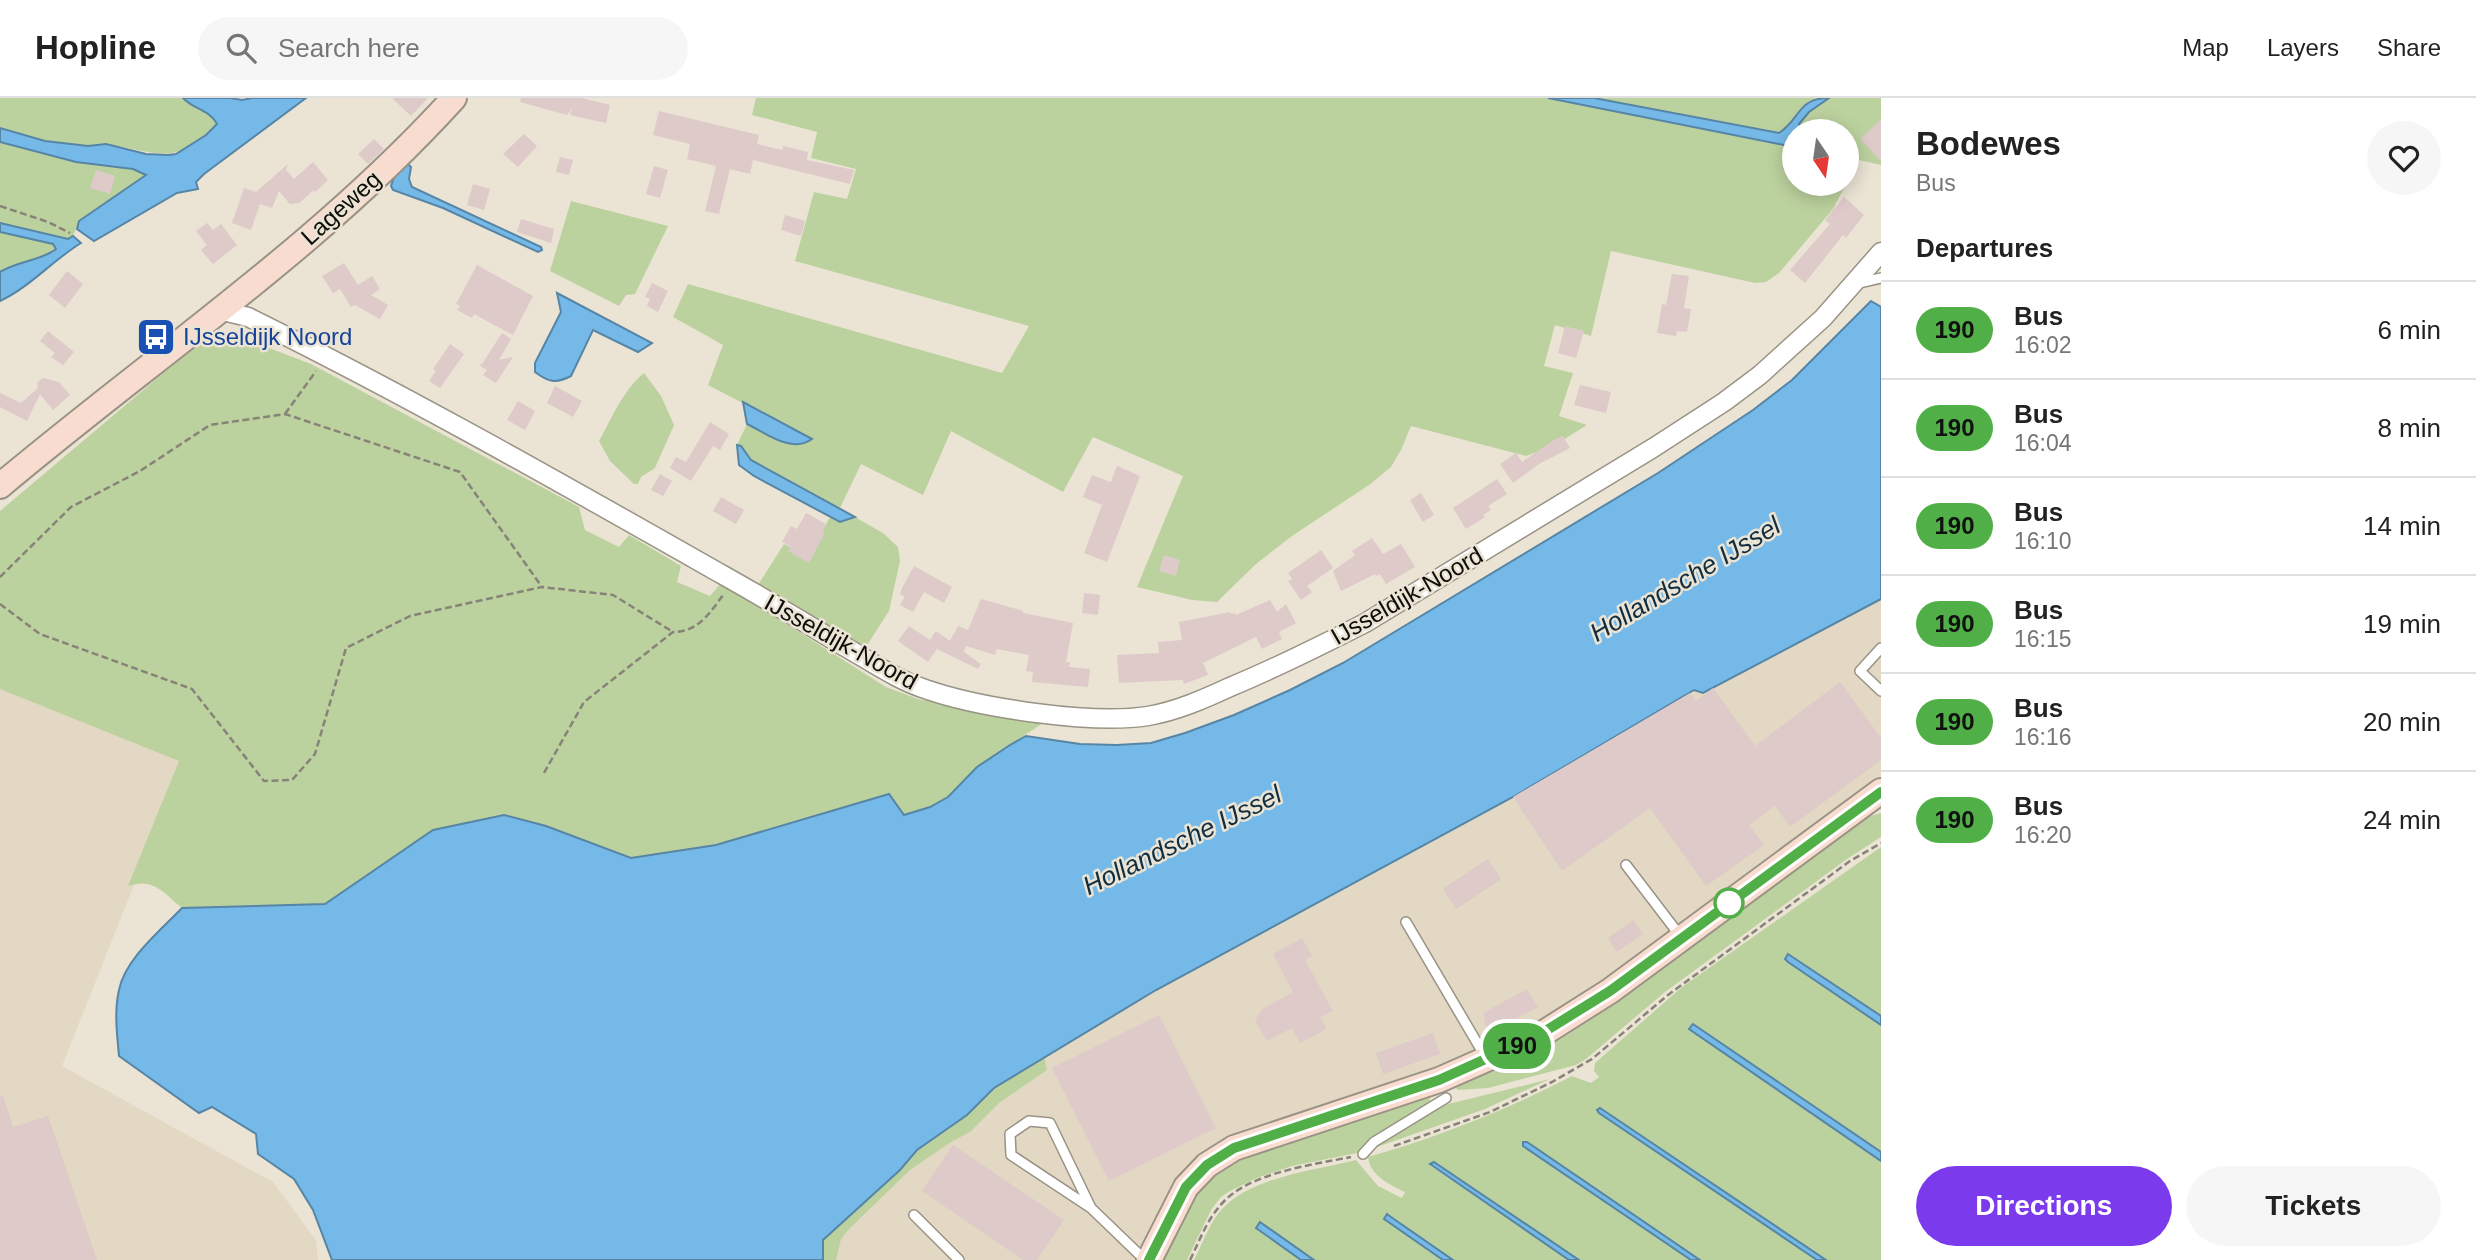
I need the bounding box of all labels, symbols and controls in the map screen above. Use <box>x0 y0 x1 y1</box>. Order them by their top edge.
search box <box>198 17 688 80</box>
text: Hopline <box>35 29 156 66</box>
icon: search <box>222 29 260 67</box>
text: Search here <box>278 33 420 63</box>
text: Map <box>2182 34 2229 61</box>
text: Layers <box>2267 34 2339 61</box>
text: Share <box>2377 34 2441 61</box>
north arrow <box>1782 119 1858 196</box>
map controls <box>1782 119 1859 196</box>
button: heart <box>2367 121 2441 195</box>
text: Bodewes <box>1916 125 2061 162</box>
street label: Lageweg <box>295 165 386 250</box>
text: Bus <box>1916 170 1956 196</box>
text: Departures <box>1916 233 2053 263</box>
text: Bus <box>2014 301 2063 331</box>
text: 6 min <box>2377 315 2441 345</box>
bus stop icon: IJsseldijk Noord <box>135 316 177 358</box>
text: 190 <box>1934 316 1975 343</box>
place label: IJsseldijk Noord <box>183 323 352 350</box>
text: 16:02 <box>2014 332 2072 358</box>
text: Bus <box>2014 399 2063 429</box>
text: 8 min <box>2377 413 2441 443</box>
text: 190 <box>1934 414 1975 441</box>
text: 16:04 <box>2014 430 2072 456</box>
text: Bus <box>2014 497 2063 527</box>
water label: Hollandsche IJssel <box>1584 510 1787 648</box>
text: 14 min <box>2363 511 2441 541</box>
text: 190 <box>1934 512 1975 539</box>
text: 16:10 <box>2014 528 2072 554</box>
street label: IJsseldijk-Noord <box>1326 541 1487 650</box>
street label: IJsseldijk-Noord <box>760 588 922 695</box>
text: Bus <box>2014 595 2063 625</box>
text: 19 min <box>2363 609 2441 639</box>
text: 190 <box>1934 610 1975 637</box>
text: 16:15 <box>2014 626 2072 652</box>
text: Bus <box>2014 693 2063 723</box>
text: 20 min <box>2363 707 2441 737</box>
text: 190 <box>1934 708 1975 735</box>
text: 16:16 <box>2014 724 2072 750</box>
water label: Hollandsche IJssel <box>1078 778 1287 901</box>
text: Bus <box>2014 791 2063 821</box>
text: 24 min <box>2363 805 2441 835</box>
text: 190 <box>1934 806 1975 833</box>
text: 16:20 <box>2014 822 2072 848</box>
unlabelled marker <box>1714 888 1744 918</box>
line badge: 190 <box>1477 1023 1557 1069</box>
text: 190 <box>1497 1032 1537 1059</box>
button: Directions <box>1916 1166 2172 1246</box>
button: Tickets <box>2186 1166 2441 1246</box>

